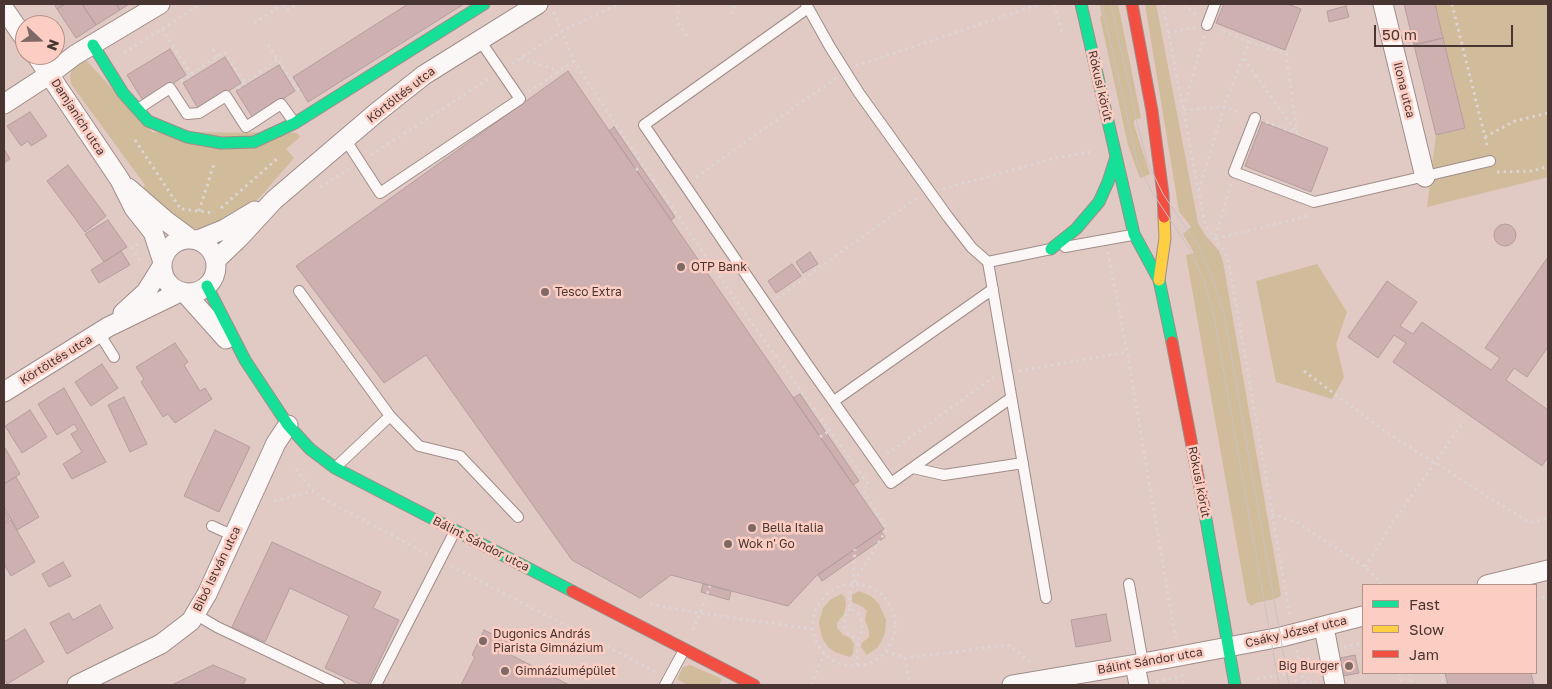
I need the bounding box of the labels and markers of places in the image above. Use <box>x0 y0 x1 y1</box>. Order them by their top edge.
place label: OTP Bank <box>691 260 747 274</box>
marker: OTP Bank <box>675 261 687 273</box>
place label: Tesco Extra <box>555 285 622 299</box>
marker: Tesco Extra <box>539 286 551 298</box>
place label: Bella Italia <box>762 521 824 535</box>
marker: Bella Italia <box>746 522 758 534</box>
place label: Wok n' Go <box>738 537 795 551</box>
marker: Wok n' Go <box>722 538 734 550</box>
place label: Dugonics András Piarista Gimnázium <box>493 627 603 655</box>
marker: Dugonics András Piarista Gimnázium <box>477 635 489 647</box>
place label: Big Burger <box>1278 659 1339 673</box>
marker: Big Burger <box>1343 660 1355 672</box>
place label: Gimnáziumépület <box>515 664 616 678</box>
marker: Gimnáziumépület <box>499 665 511 677</box>

